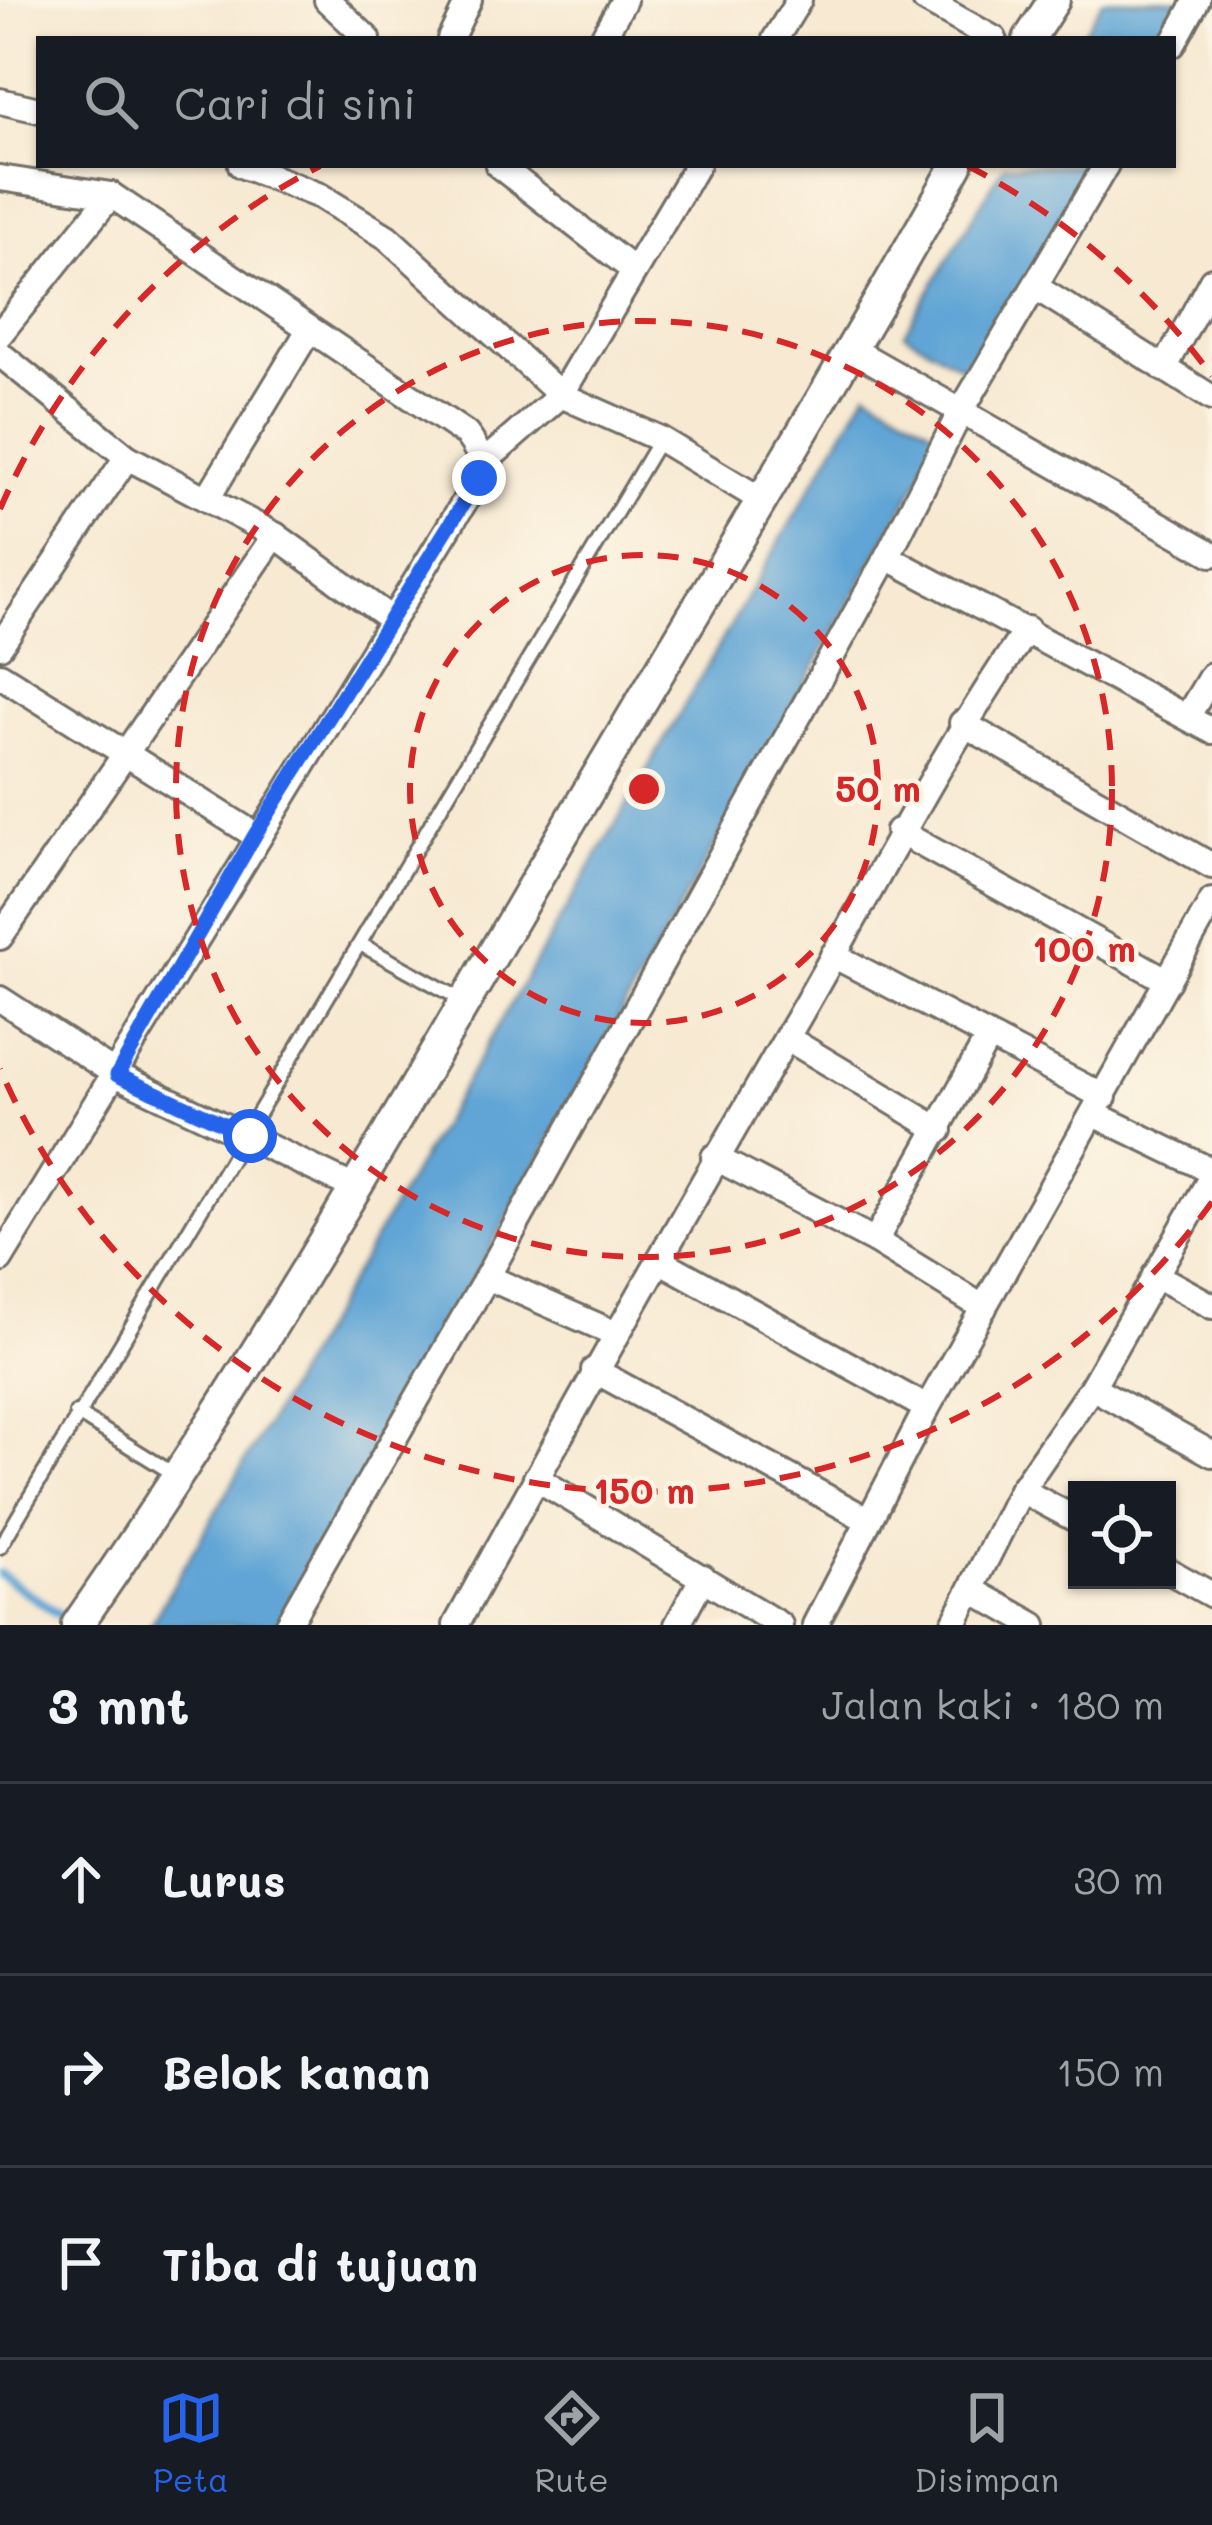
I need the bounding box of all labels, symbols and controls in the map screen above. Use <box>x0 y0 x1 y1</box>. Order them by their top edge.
search box <box>36 36 1176 168</box>
icon: search <box>78 69 144 135</box>
text: Cari di sini <box>174 73 416 131</box>
route end <box>452 451 506 505</box>
text: 50 m <box>835 764 921 811</box>
centre of rings <box>623 768 665 810</box>
text: 100 m <box>1032 924 1136 971</box>
route start <box>223 1109 277 1163</box>
text: 150 m <box>593 1466 695 1513</box>
map controls <box>1068 1481 1176 1589</box>
button: locate <box>1068 1481 1176 1589</box>
text: 3 mnt <box>48 1670 189 1737</box>
text: Jalan kaki · 180 m <box>822 1678 1164 1729</box>
icon: ahead <box>48 1846 114 1912</box>
text: Lurus <box>162 1850 286 1908</box>
text: 30 m <box>1074 1853 1164 1904</box>
icon: right <box>48 2038 114 2104</box>
text: Belok kanan <box>162 2042 430 2100</box>
text: 150 m <box>1056 2045 1164 2096</box>
icon: arrive <box>48 2230 114 2296</box>
text: Tiba di tujuan <box>162 2234 478 2292</box>
tab: Peta <box>153 2385 229 2500</box>
tab: Rute <box>535 2385 609 2500</box>
tab: Disimpan <box>915 2385 1059 2500</box>

